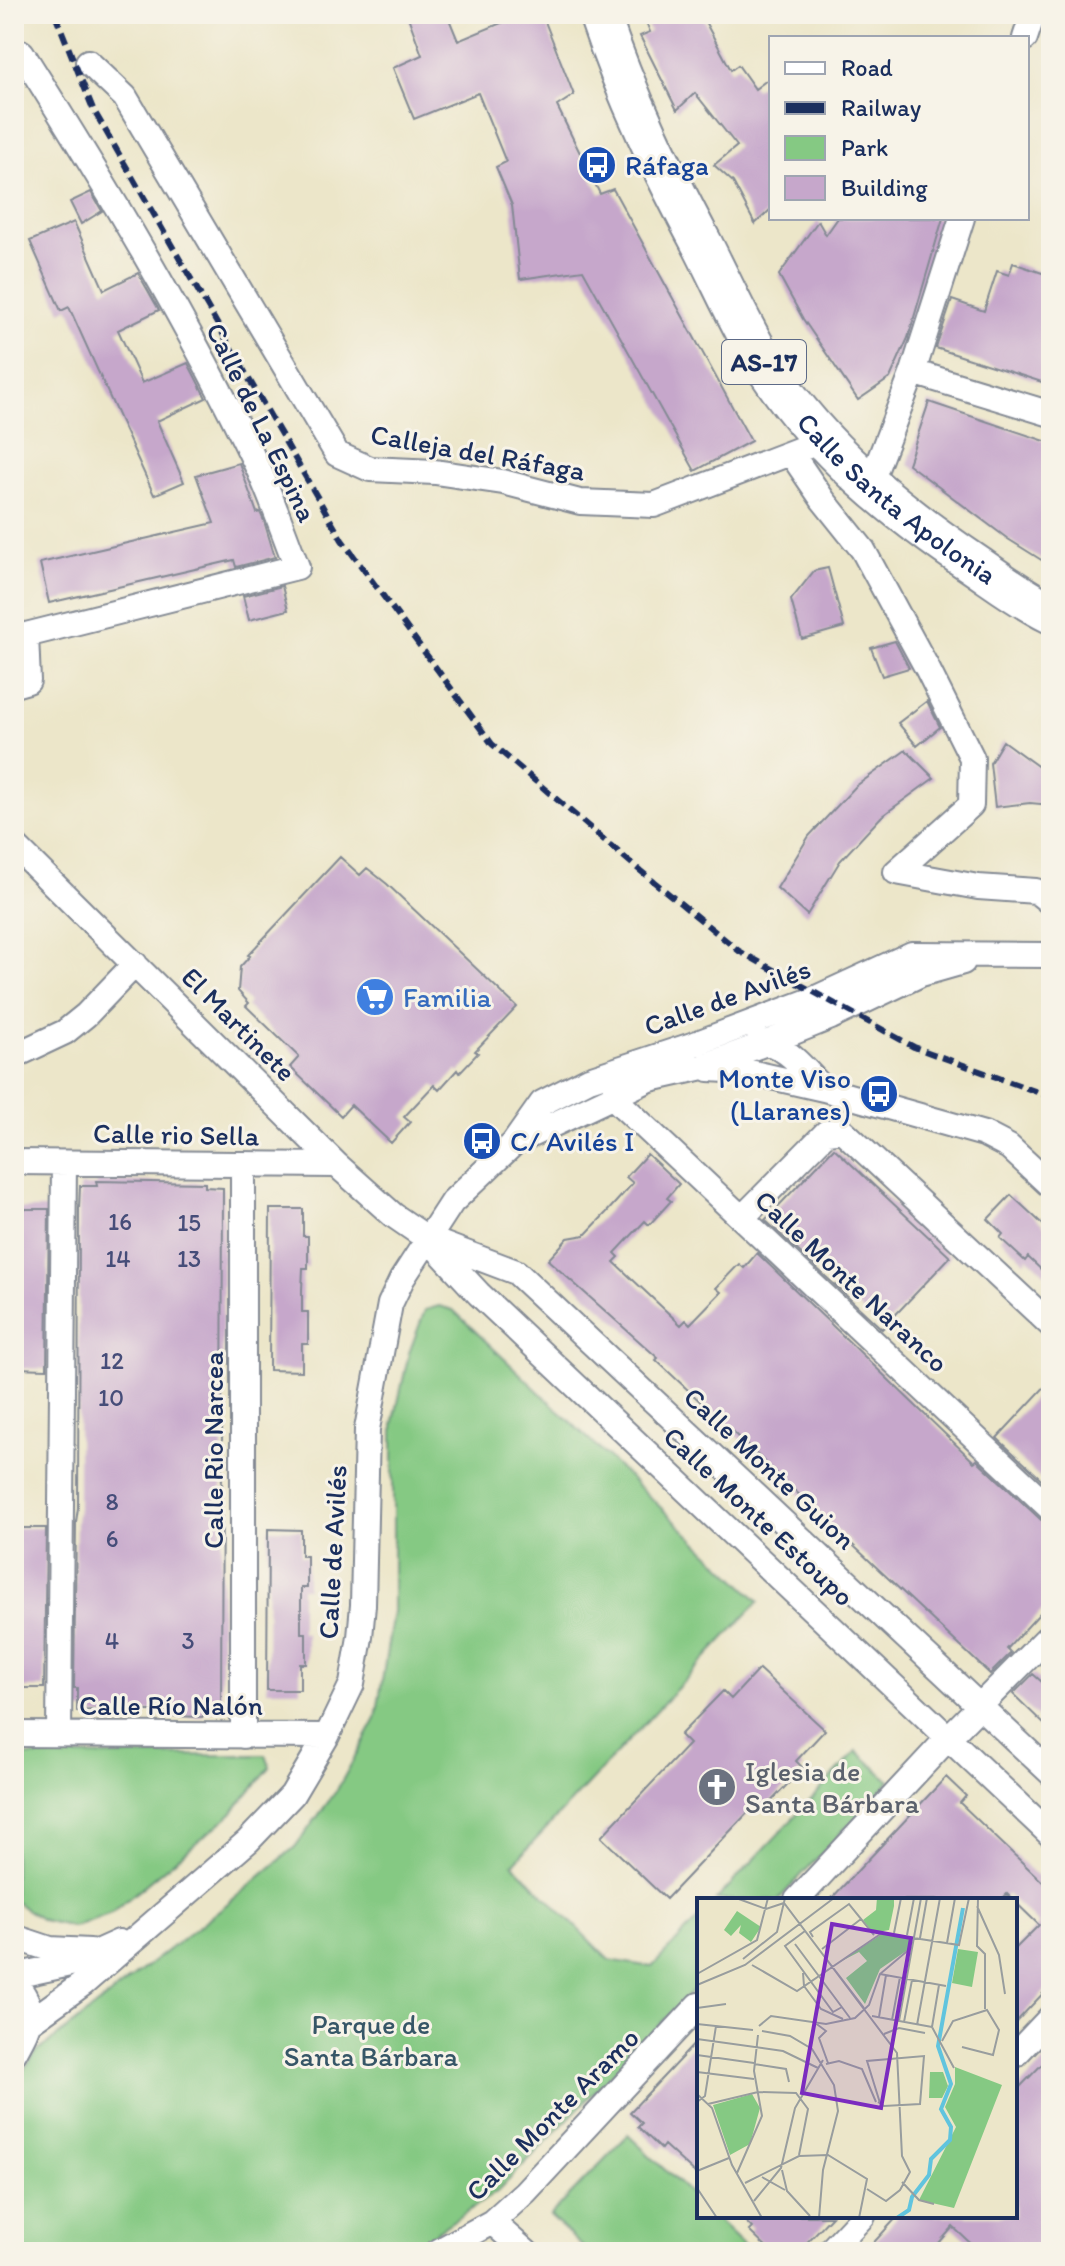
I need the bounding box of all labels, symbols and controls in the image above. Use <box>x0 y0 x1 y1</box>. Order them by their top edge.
legend <box>769 36 1029 220</box>
text: Road <box>841 53 893 82</box>
text: Railway <box>841 93 922 122</box>
text: Park <box>841 133 888 162</box>
bus stop icon: Ráfaga <box>576 144 618 186</box>
place label: Ráfaga <box>625 148 709 182</box>
text: Building <box>841 173 928 202</box>
street label: Calle de La Espina <box>199 317 325 528</box>
road number: AS-17 <box>722 340 806 384</box>
street label: Calle Santa Apolonia <box>790 405 1003 592</box>
street label: Calleja del Ráfaga <box>368 416 588 488</box>
street label: Calle de Avilés <box>639 951 815 1043</box>
street label: El Martinete <box>175 960 303 1088</box>
supermarket icon: Familia <box>354 976 396 1018</box>
place label: Familia <box>403 980 492 1014</box>
place label: Monte Viso (Llaranes) <box>718 1061 851 1127</box>
bus stop icon: Monte Viso (Llaranes) <box>858 1073 900 1115</box>
street label: Calle rio Sella <box>93 1116 260 1152</box>
bus stop icon: C/ Avilés I <box>461 1120 503 1162</box>
place label: C/ Avilés I <box>510 1124 634 1158</box>
street label: Calle Monte Naranco <box>748 1183 956 1379</box>
house number: 16 <box>108 1207 132 1236</box>
house number: 15 <box>177 1208 201 1237</box>
house number: 14 <box>105 1244 131 1273</box>
house number: 13 <box>177 1244 201 1273</box>
house number: 12 <box>100 1346 124 1375</box>
street label: Calle Rio Narcea <box>196 1351 230 1549</box>
street label: Calle Monte Guion <box>677 1380 863 1557</box>
house number: 10 <box>98 1383 124 1412</box>
street label: Calle Monte Estoupo <box>657 1419 861 1613</box>
street label: Calle de Avilés <box>310 1464 354 1640</box>
house number: 8 <box>105 1487 119 1516</box>
house number: 6 <box>106 1524 118 1553</box>
house number: 4 <box>105 1626 119 1655</box>
house number: 3 <box>181 1626 195 1655</box>
street label: Calle Río Nalón <box>79 1688 263 1722</box>
place label: Iglesia de Santa Bárbara <box>745 1754 920 1820</box>
church icon: Iglesia de Santa Bárbara <box>696 1766 738 1808</box>
inset map <box>697 1898 1017 2218</box>
park label: Parque de Santa Bárbara <box>284 2007 459 2073</box>
street label: Calle Monte Aramo <box>458 2020 646 2208</box>

